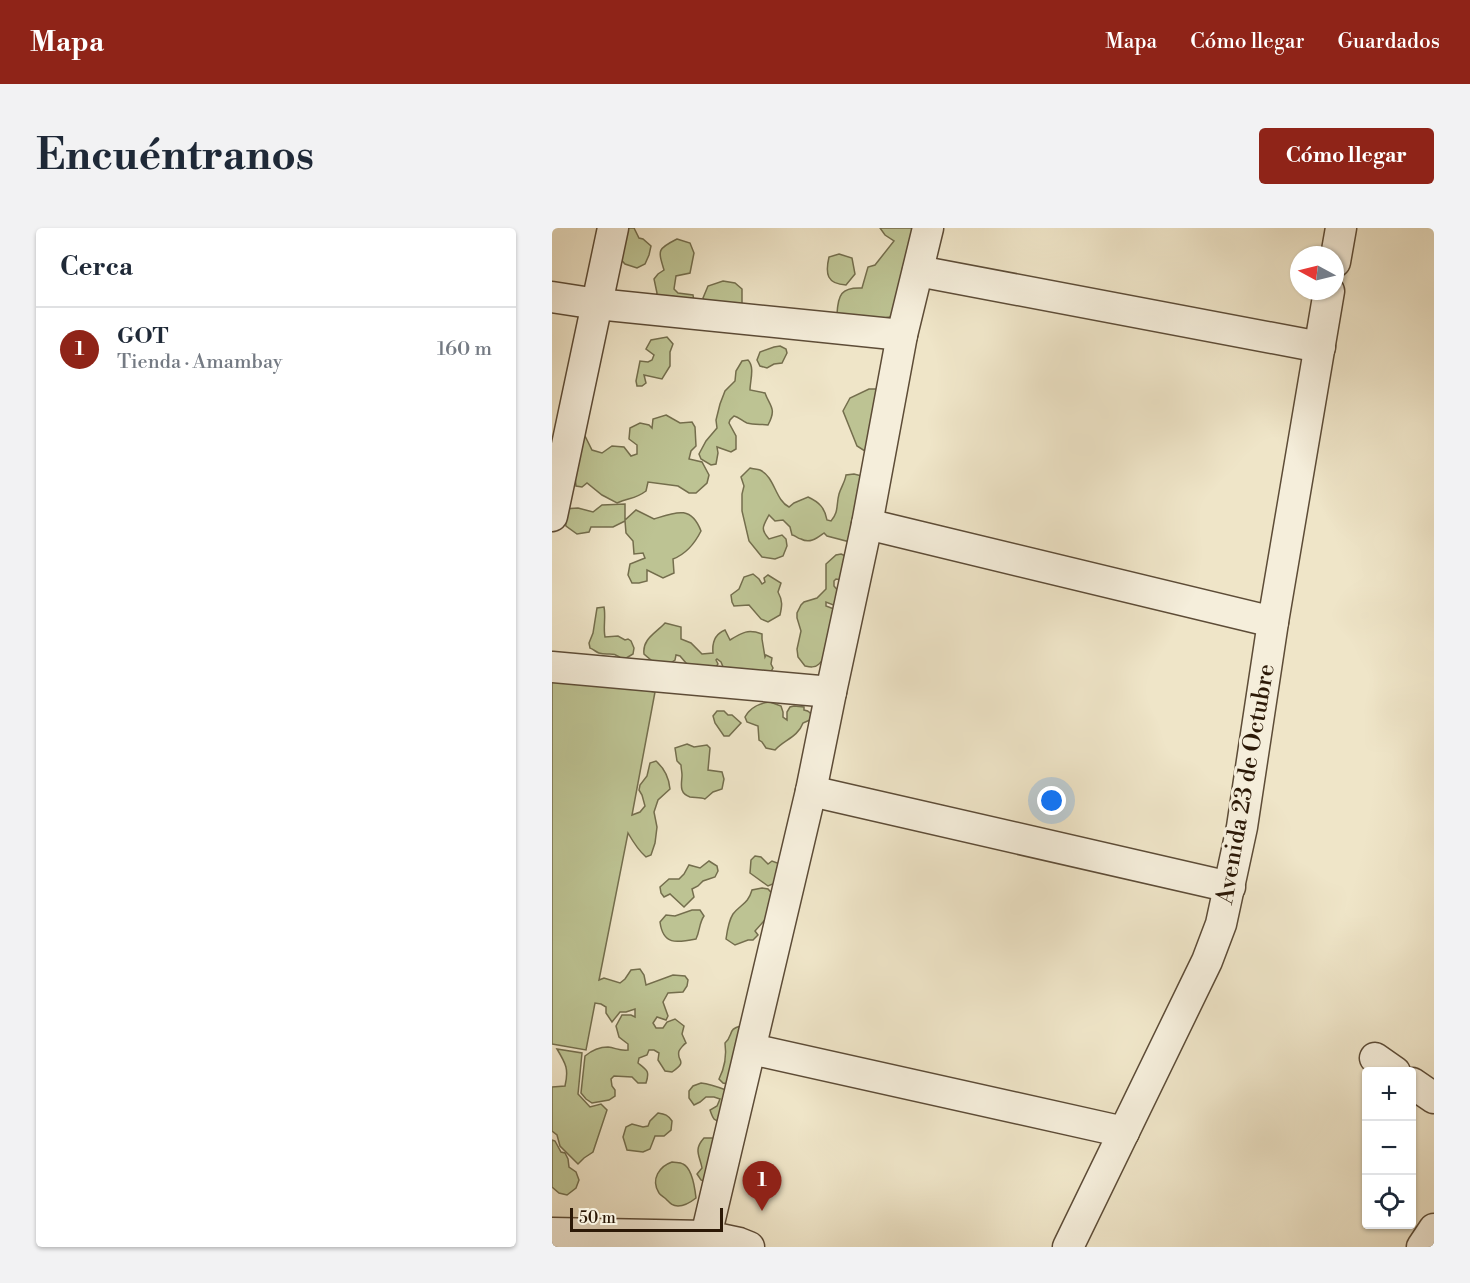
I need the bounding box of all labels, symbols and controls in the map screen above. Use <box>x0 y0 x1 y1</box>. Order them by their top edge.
text: Mapa <box>30 25 104 60</box>
text: Mapa <box>1105 29 1157 55</box>
text: Cómo llegar <box>1190 29 1305 55</box>
text: Guardados <box>1338 29 1440 55</box>
button: Cómo llegar <box>1259 128 1434 184</box>
text: Encuéntranos <box>36 130 314 183</box>
north arrow <box>1290 246 1344 300</box>
text: Cerca <box>60 251 133 283</box>
text: GOT <box>117 323 168 350</box>
text: 1 <box>75 337 84 362</box>
text: 160 m <box>437 337 492 362</box>
text: Tienda · Amambay <box>117 350 283 375</box>
street label: Avenida 23 de Octubre <box>1210 661 1282 908</box>
your location <box>1037 786 1066 815</box>
map controls <box>1362 1067 1416 1229</box>
button: + <box>1362 1067 1416 1121</box>
button: − <box>1362 1121 1416 1175</box>
pin: 1 <box>742 1162 782 1211</box>
button: locate <box>1362 1175 1416 1229</box>
scale bar <box>570 1205 723 1232</box>
text: 50 m <box>579 1208 616 1228</box>

